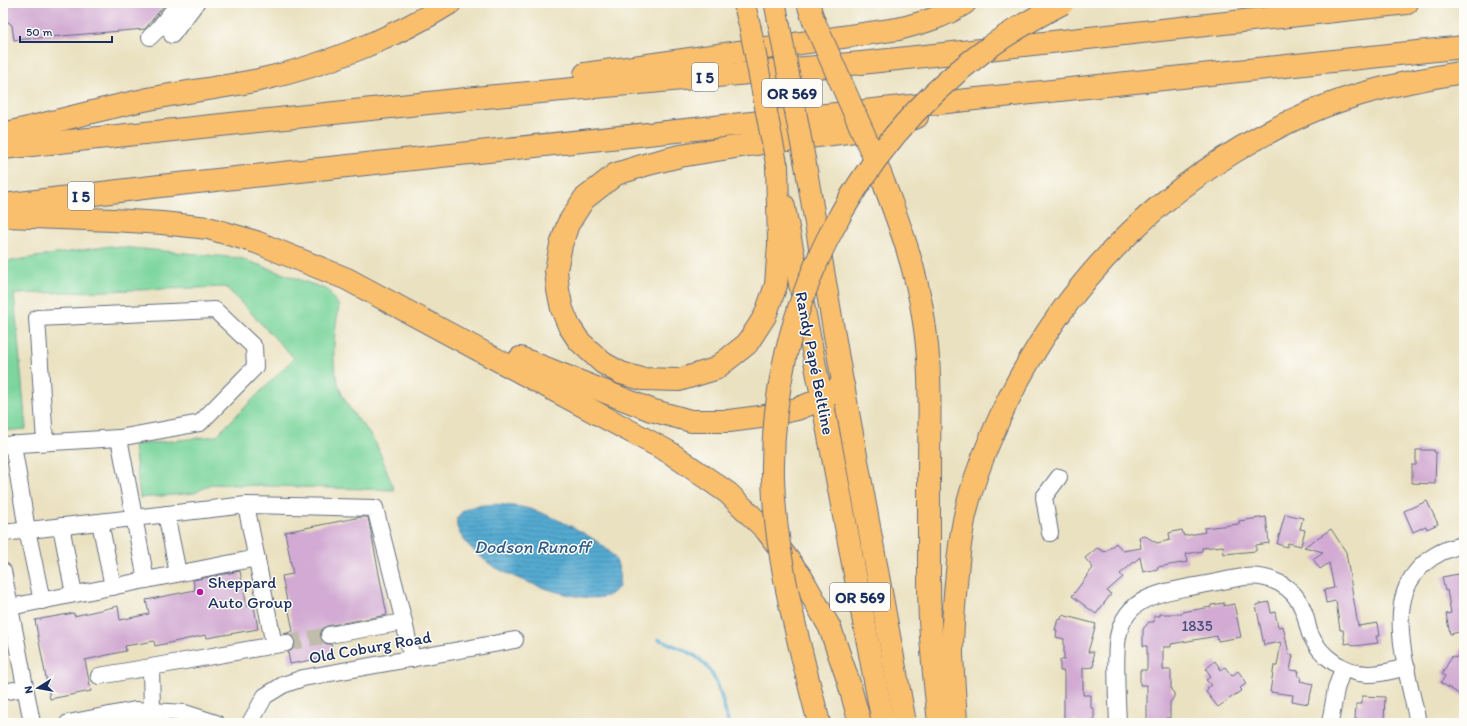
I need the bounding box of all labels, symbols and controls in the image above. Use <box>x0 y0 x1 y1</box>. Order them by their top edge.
scale bar <box>20 18 112 44</box>
text: 50 m <box>26 25 52 39</box>
road number: I 5 <box>692 63 718 91</box>
road number: OR 569 <box>762 79 822 107</box>
road number: I 5 <box>68 182 94 210</box>
street label: Randy Papé Beltline <box>791 290 839 436</box>
water label: Dodson Runoff <box>474 536 593 558</box>
place label: Sheppard Auto Group <box>208 572 292 612</box>
road number: OR 569 <box>830 583 890 611</box>
marker: Sheppard Auto Group <box>195 587 205 597</box>
house number: 1835 <box>1181 617 1213 635</box>
street label: Old Coburg Road <box>307 626 434 668</box>
north arrow <box>18 668 58 708</box>
text: N <box>22 685 36 695</box>

